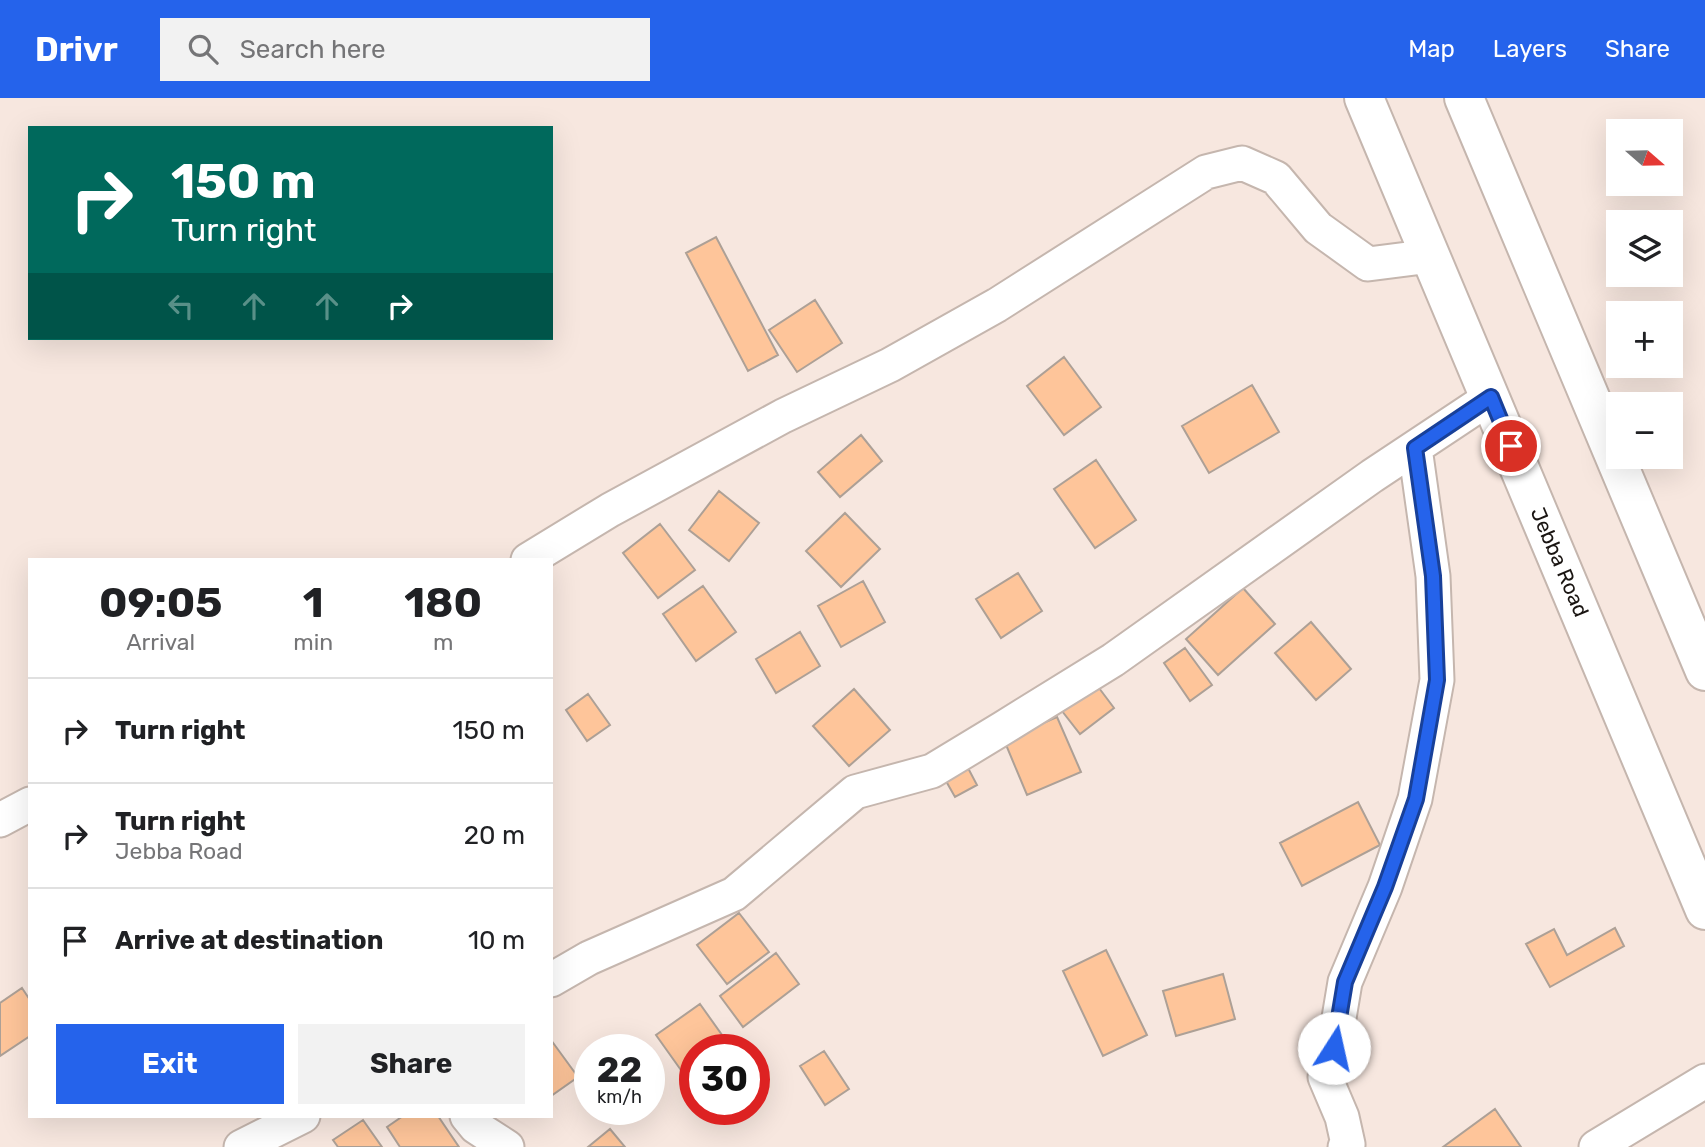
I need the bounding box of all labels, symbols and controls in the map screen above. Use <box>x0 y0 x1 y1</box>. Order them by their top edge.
search box <box>160 18 650 81</box>
text: Drivr <box>35 30 118 69</box>
icon: search <box>184 30 222 68</box>
text: Search here <box>240 34 386 65</box>
text: Map <box>1408 35 1455 63</box>
text: Layers <box>1493 35 1567 63</box>
text: Share <box>1605 35 1670 63</box>
north arrow <box>1606 119 1684 196</box>
map controls <box>1606 119 1683 469</box>
text: 150 m <box>171 152 316 210</box>
icon: right <box>56 154 147 245</box>
button: layers <box>1606 210 1683 287</box>
text: Turn right <box>171 211 316 249</box>
icon: left <box>162 287 200 325</box>
icon: ahead <box>235 287 273 325</box>
icon: ahead <box>308 287 346 325</box>
icon: right <box>381 287 419 325</box>
button: + <box>1606 301 1683 378</box>
button: − <box>1606 392 1683 469</box>
pin <box>1481 416 1541 476</box>
icon: arrive <box>1492 427 1530 465</box>
street label: Jebba Road <box>1526 503 1594 621</box>
text: 09:05 <box>99 578 222 628</box>
text: 1 <box>303 578 324 628</box>
text: 180 <box>404 578 482 628</box>
text: Arrival <box>126 628 195 656</box>
text: min <box>293 628 333 656</box>
text: m <box>433 628 453 656</box>
icon: right <box>56 712 94 750</box>
text: Turn right <box>115 715 245 746</box>
text: 150 m <box>452 715 525 746</box>
text: Turn right <box>115 806 245 837</box>
icon: right <box>56 817 94 855</box>
text: 20 m <box>464 820 525 851</box>
text: Jebba Road <box>115 837 243 865</box>
icon: arrive <box>56 922 94 960</box>
text: Arrive at destination <box>115 925 383 956</box>
text: 10 m <box>468 925 525 956</box>
position arrow <box>1297 1011 1371 1085</box>
button: Exit <box>56 1024 284 1104</box>
button: Share <box>298 1024 525 1104</box>
speed limit sign: 30 <box>679 1034 770 1125</box>
text: 22 <box>597 1049 642 1091</box>
text: km/h <box>597 1086 642 1108</box>

